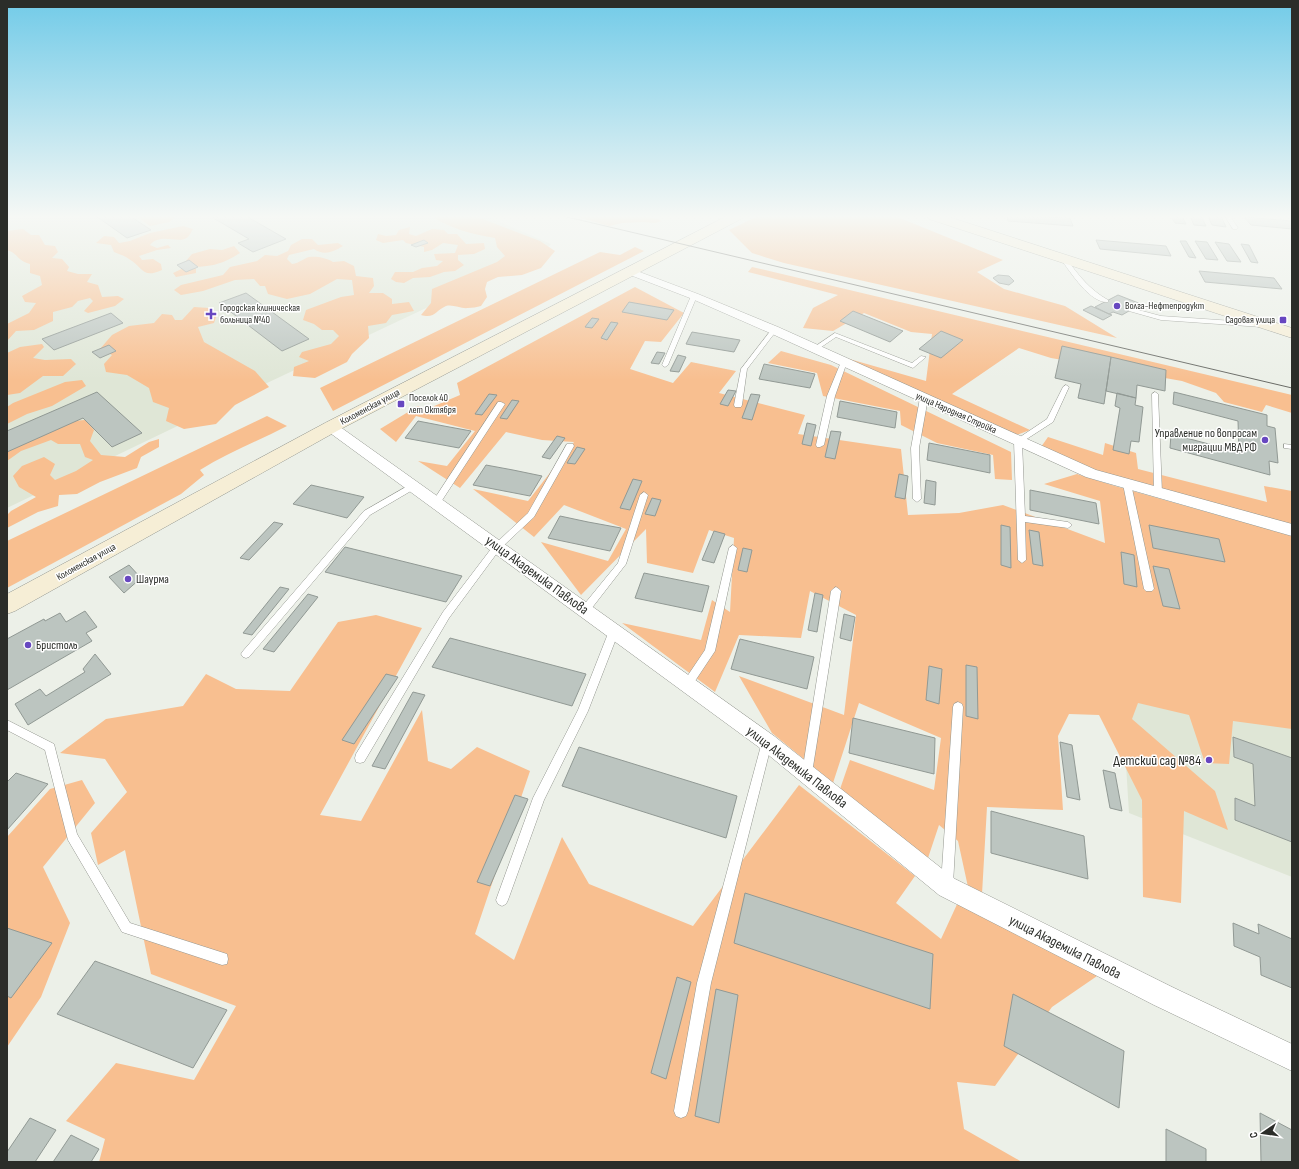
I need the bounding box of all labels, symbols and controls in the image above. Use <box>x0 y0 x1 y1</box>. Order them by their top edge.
place label: Волга-Нефтепродукт <box>1125 300 1204 312</box>
marker: Волга-Нефтепродукт <box>1112 301 1122 311</box>
place label: Городская клиническая больница №40 <box>220 302 300 326</box>
marker: Городская клиническая больница №40 <box>205 308 217 320</box>
place label: Садовая улица <box>1225 314 1275 326</box>
marker: Садовая улица <box>1278 315 1288 325</box>
street label: Коломенская улица <box>338 386 402 428</box>
street label: улица Народная Стройка <box>914 390 998 436</box>
place label: Поселок 40 лет Октября <box>409 392 456 416</box>
marker: Поселок 40 лет Октября <box>396 399 406 409</box>
place label: Управление по вопросам миграции МВД РФ <box>1155 426 1257 455</box>
marker: Управление по вопросам миграции МВД РФ <box>1260 435 1270 445</box>
street label: улица Академика Павлова <box>482 532 592 618</box>
street label: Коломенская улица <box>54 541 118 583</box>
place label: Шаурма <box>136 572 169 587</box>
marker: Шаурма <box>123 574 133 584</box>
place label: Бристоль <box>36 638 78 653</box>
marker: Бристоль <box>23 640 33 650</box>
street label: улица Академика Павлова <box>743 722 851 812</box>
place label: Детский сад №84 <box>1113 752 1201 769</box>
marker: Детский сад №84 <box>1204 755 1214 765</box>
street label: улица Академика Павлова <box>1006 911 1124 983</box>
north arrow <box>1243 1113 1283 1153</box>
text: С <box>1247 1131 1261 1139</box>

